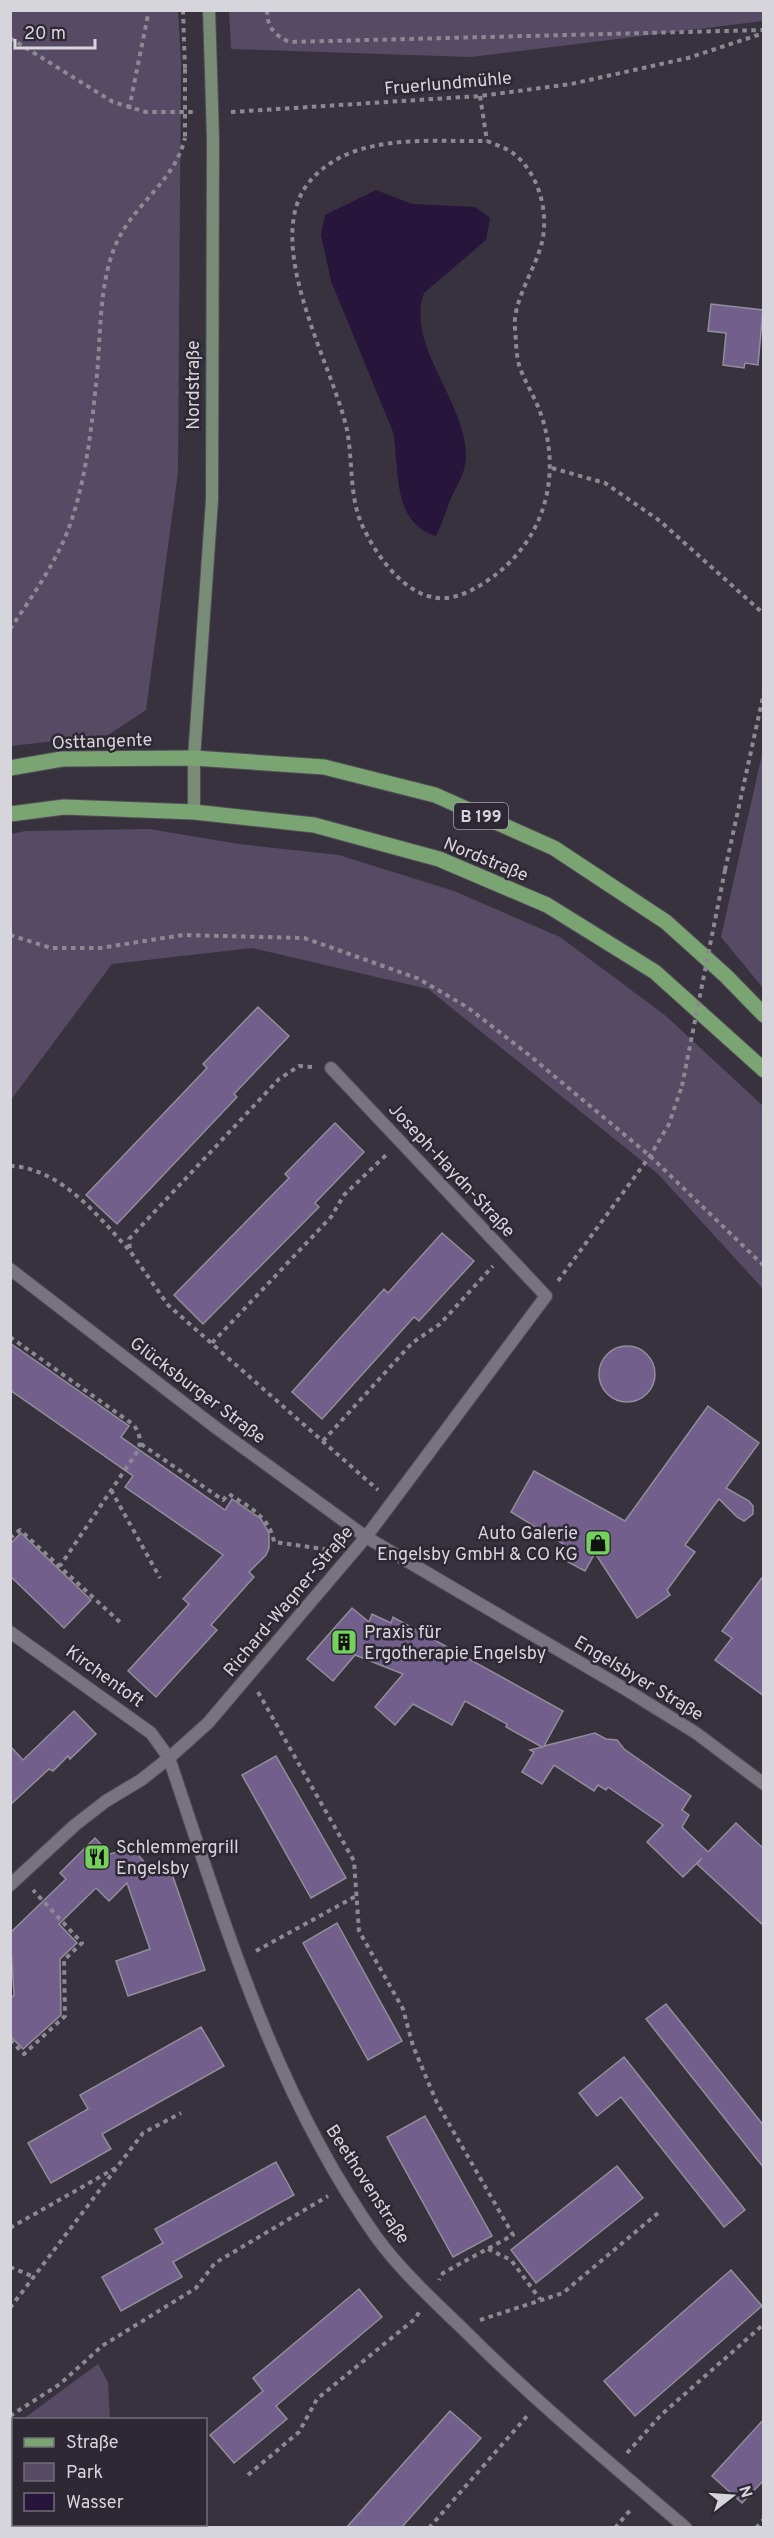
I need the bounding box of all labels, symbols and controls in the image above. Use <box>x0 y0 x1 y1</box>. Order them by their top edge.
scale bar <box>15 12 94 50</box>
text: 20 m <box>24 23 66 46</box>
street label: Fruerlundmühle <box>383 67 513 102</box>
street label: Nordstraße <box>183 340 206 430</box>
street label: Osttangente <box>52 729 153 756</box>
road number: B 199 <box>454 803 508 829</box>
street label: Nordstraße <box>440 833 531 888</box>
street label: Joseph-Haydn-Straße <box>383 1099 519 1243</box>
street label: Glücksburger Straße <box>125 1333 270 1450</box>
street label: Richard-Wagner-Straße <box>219 1522 359 1682</box>
place label: Auto Galerie Engelsby GmbH & CO KG <box>377 1523 578 1567</box>
shop icon: Auto Galerie Engelsby GmbH & CO KG <box>583 1528 613 1558</box>
place label: Praxis für Ergotherapie Engelsby <box>364 1622 546 1666</box>
building icon: Praxis für Ergotherapie Engelsby <box>329 1627 359 1657</box>
street label: Engelsbyer Straße <box>569 1632 707 1727</box>
street label: Kirchentoft <box>60 1641 148 1713</box>
place label: Schlemmergrill Engelsby <box>116 1837 239 1881</box>
restaurant icon: Schlemmergrill Engelsby <box>82 1842 112 1872</box>
street label: Beethovenstraße <box>320 2121 414 2249</box>
legend <box>12 2418 207 2526</box>
text: Straße <box>66 2432 118 2455</box>
text: Park <box>66 2462 103 2485</box>
north arrow <box>702 2466 762 2526</box>
text: N <box>733 2484 756 2501</box>
text: Wasser <box>66 2492 124 2515</box>

